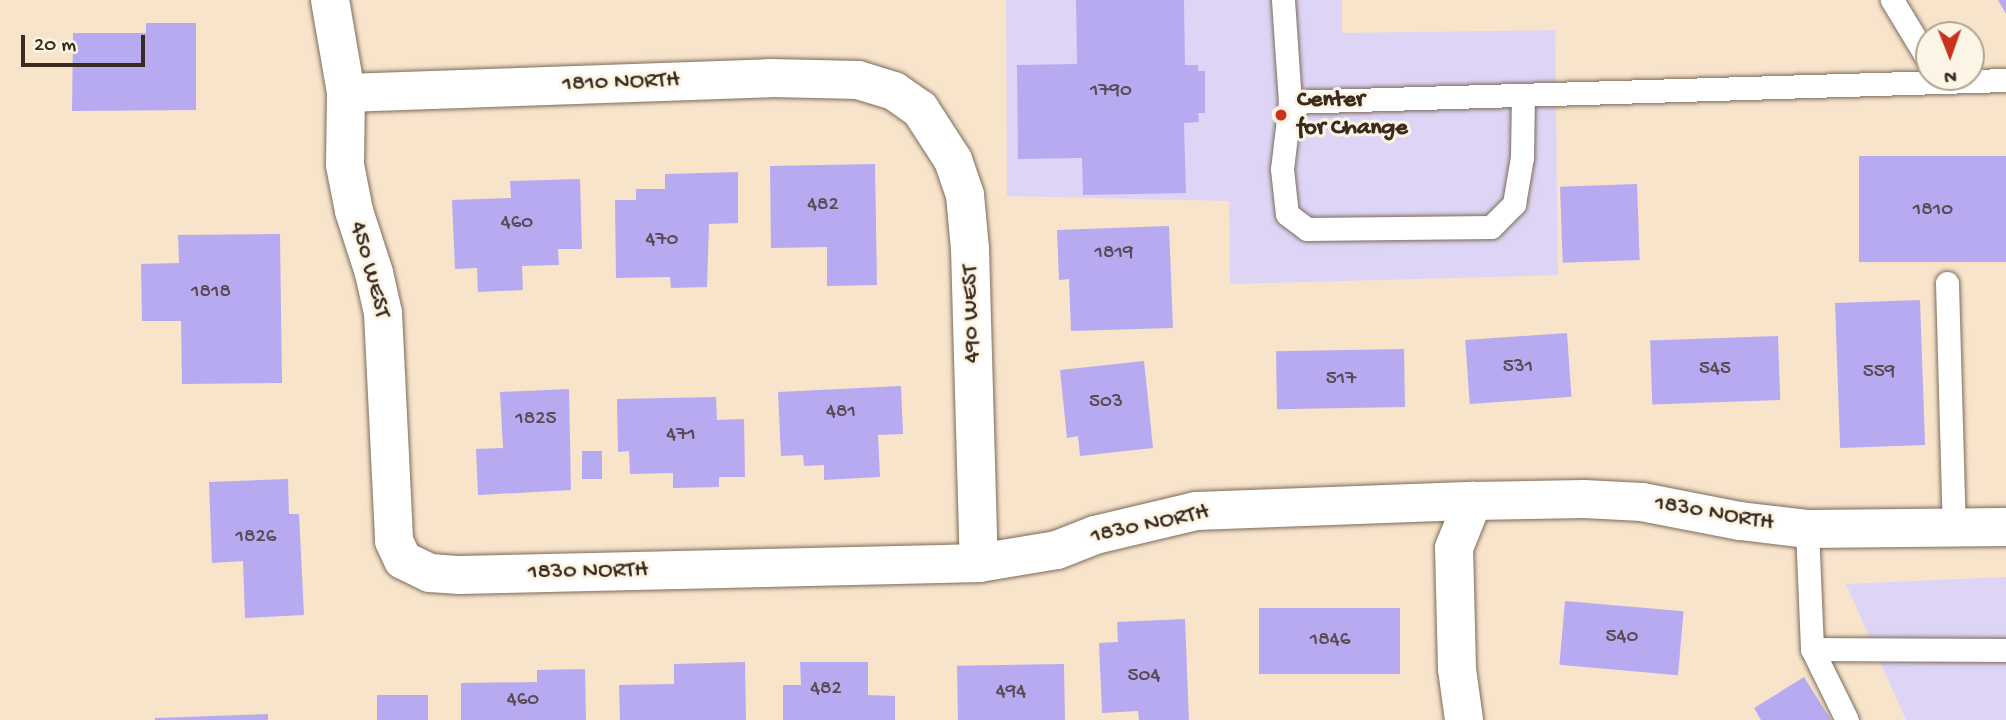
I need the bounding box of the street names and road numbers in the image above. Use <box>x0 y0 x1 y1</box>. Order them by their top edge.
street label: 1810 NORTH <box>562 67 680 99</box>
street label: 450 WEST <box>342 218 396 322</box>
street label: 490 WEST <box>957 265 987 363</box>
street label: 1830 NORTH <box>1652 489 1776 539</box>
street label: 1830 NORTH <box>1088 498 1212 552</box>
street label: 1830 NORTH <box>528 557 648 587</box>

